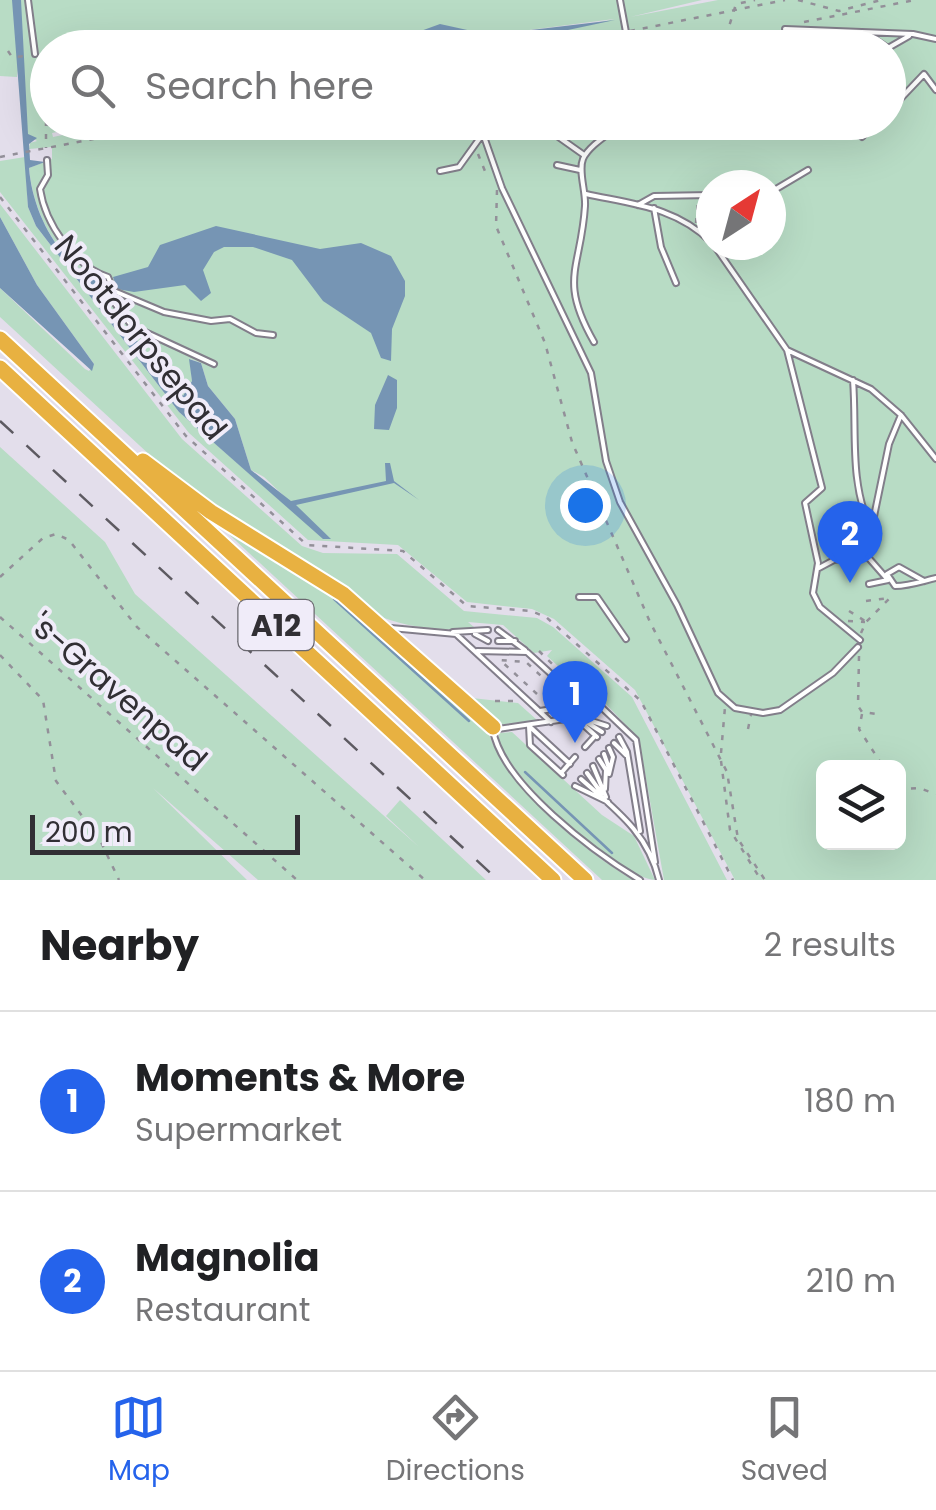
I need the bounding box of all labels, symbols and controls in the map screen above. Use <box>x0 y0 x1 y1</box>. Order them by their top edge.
search box <box>30 30 906 140</box>
icon: search <box>65 58 120 113</box>
text: Search here <box>145 59 374 112</box>
north arrow <box>696 170 786 260</box>
street label: Nootdorpsepad <box>44 225 238 449</box>
your location <box>560 480 611 531</box>
pin: 2 <box>818 500 882 583</box>
road number: A12 <box>238 600 314 650</box>
street label: 's-Gravenpad <box>21 603 217 781</box>
pin: 1 <box>542 660 608 743</box>
map controls <box>816 760 906 850</box>
button: layers <box>816 760 906 850</box>
scale bar <box>30 810 300 854</box>
text: 200 m <box>45 813 133 852</box>
text: Nearby <box>40 916 199 975</box>
text: 2 results <box>764 922 896 967</box>
text: Moments & More <box>135 1051 465 1104</box>
text: 1 <box>66 1078 79 1123</box>
text: 180 m <box>804 1078 896 1123</box>
text: Supermarket <box>135 1107 342 1152</box>
text: Magnolia <box>135 1231 320 1284</box>
text: 2 <box>63 1258 82 1303</box>
text: 210 m <box>806 1258 896 1303</box>
text: Restaurant <box>135 1287 310 1332</box>
tab: Map <box>108 1390 170 1492</box>
tab: Directions <box>386 1390 525 1492</box>
tab: Saved <box>741 1390 828 1492</box>

